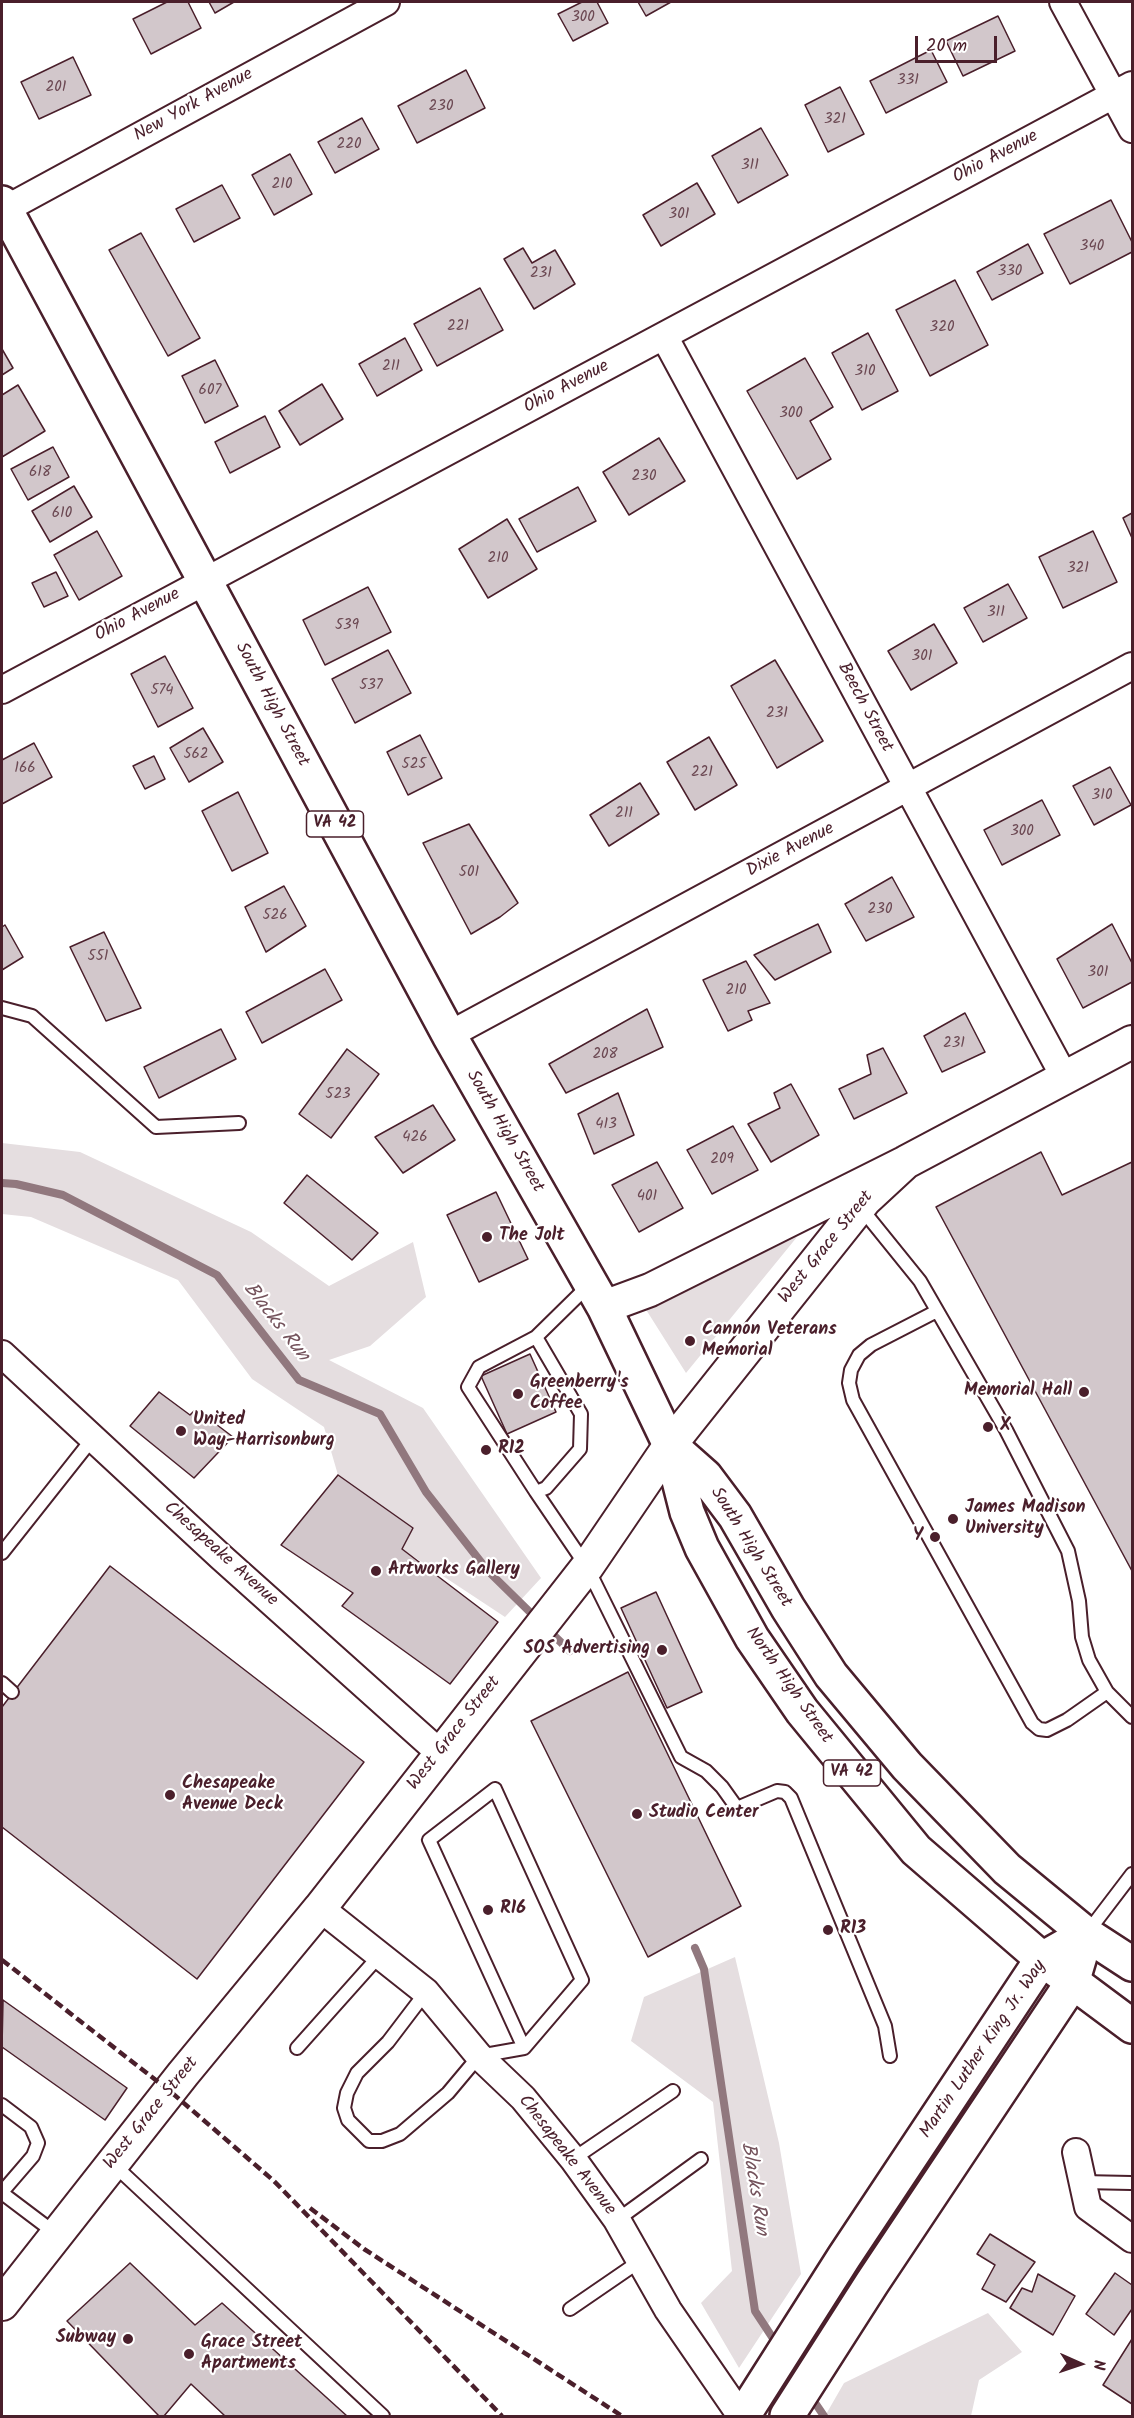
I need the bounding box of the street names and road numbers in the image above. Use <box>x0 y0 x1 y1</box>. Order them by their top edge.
street label: New York Avenue <box>131 64 257 148</box>
street label: Ohio Avenue <box>950 127 1042 189</box>
street label: Ohio Avenue <box>521 357 613 419</box>
street label: Ohio Avenue <box>92 585 184 647</box>
street label: South High Street <box>229 639 313 771</box>
street label: Beech Street <box>831 660 897 756</box>
road number: VA 42 <box>306 811 364 837</box>
street label: Dixie Avenue <box>743 819 839 883</box>
street label: South High Street <box>460 1067 548 1197</box>
street label: West Grace Street <box>775 1187 879 1309</box>
street label: South High Street <box>704 1484 796 1612</box>
street label: Chesapeake Avenue <box>158 1498 282 1612</box>
street label: North High Street <box>740 1623 836 1749</box>
street label: West Grace Street <box>404 1673 506 1795</box>
road number: VA 42 <box>824 1760 880 1786</box>
street label: Martin Luther King Jr. Way <box>916 1957 1052 2143</box>
street label: West Grace Street <box>100 2053 204 2175</box>
street label: Chesapeake Avenue <box>512 2092 620 2220</box>

